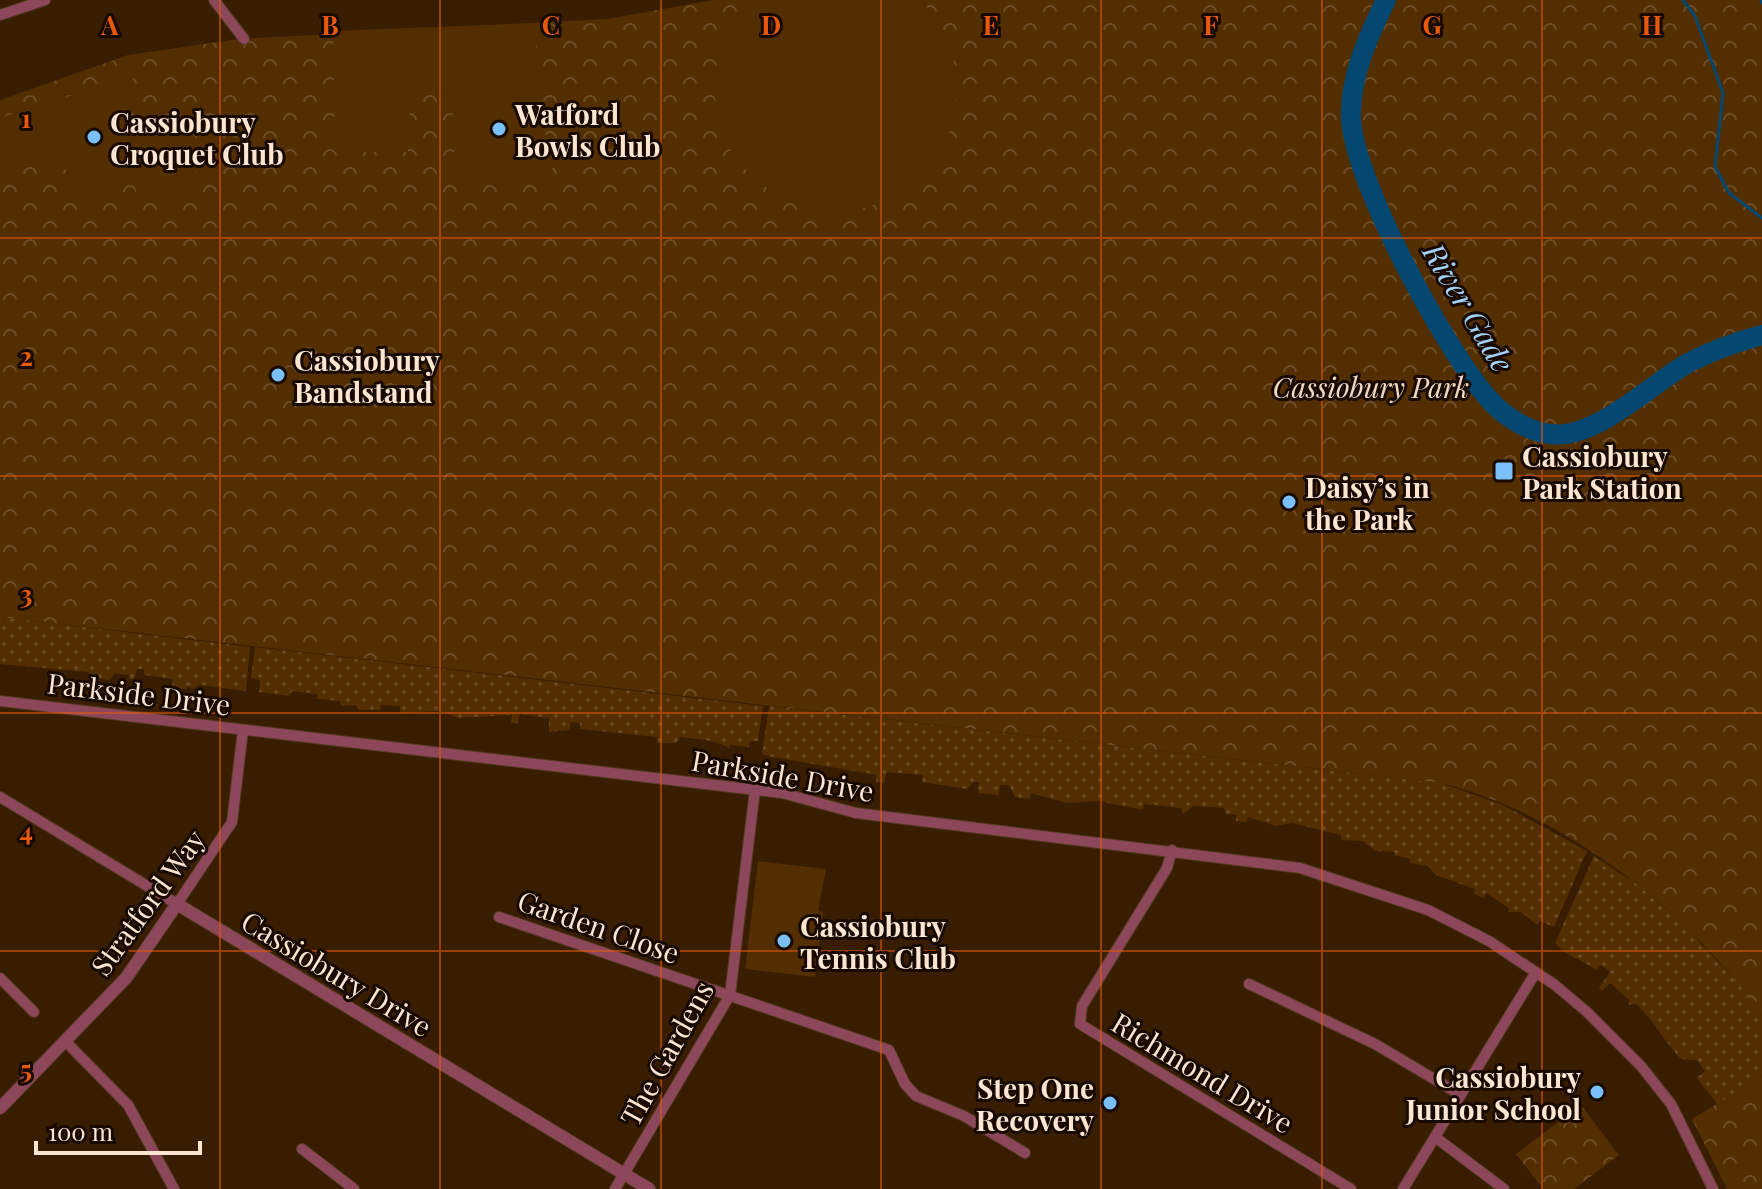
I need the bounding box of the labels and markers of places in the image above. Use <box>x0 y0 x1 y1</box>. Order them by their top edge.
place label: Watford Bowls Club <box>514 95 661 164</box>
place label: Cassiobury Croquet Club <box>110 103 284 172</box>
marker: Watford Bowls Club <box>490 120 508 138</box>
marker: Cassiobury Croquet Club <box>85 128 103 146</box>
place label: Cassiobury Bandstand <box>294 341 440 410</box>
marker: Cassiobury Bandstand <box>269 366 287 384</box>
place label: Cassiobury Park Station <box>1522 437 1682 506</box>
marker: Cassiobury Park Station <box>1493 460 1515 482</box>
place label: Daisy’s in the Park <box>1304 468 1430 537</box>
marker: Daisy’s in the Park <box>1280 493 1298 511</box>
place label: Cassiobury Tennis Club <box>800 907 956 976</box>
marker: Cassiobury Tennis Club <box>775 932 793 950</box>
place label: Cassiobury Junior School <box>1405 1058 1581 1127</box>
place label: Step One Recovery <box>976 1069 1094 1138</box>
marker: Cassiobury Junior School <box>1588 1083 1606 1101</box>
marker: Step One Recovery <box>1101 1094 1119 1112</box>

